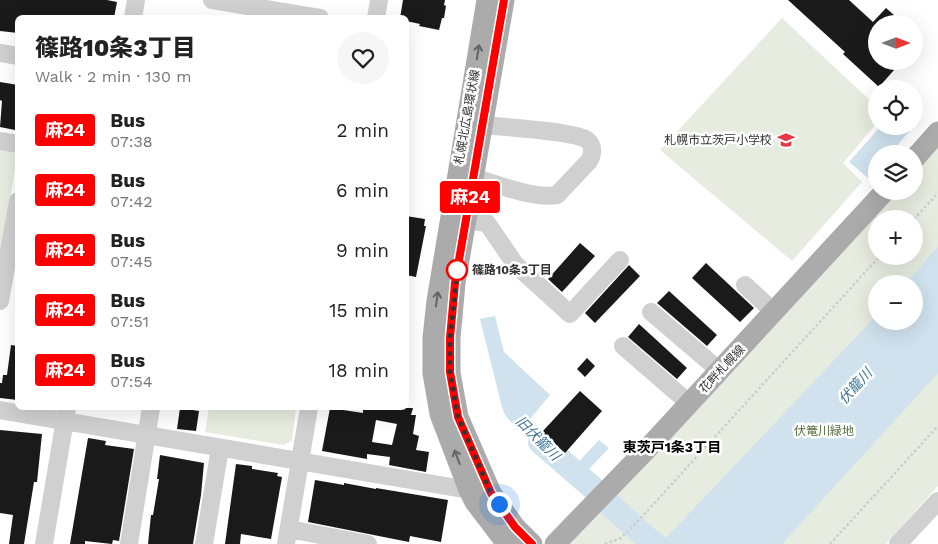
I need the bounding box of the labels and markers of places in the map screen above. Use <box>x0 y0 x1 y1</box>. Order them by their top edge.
school or university icon: 札幌市立茨戸小学校 <box>776 130 796 150</box>
place label: 札幌市立茨戸小学校 <box>664 133 772 147</box>
marker: 篠路10条3丁目 <box>446 259 468 281</box>
place label: 篠路10条3丁目 <box>472 263 552 277</box>

